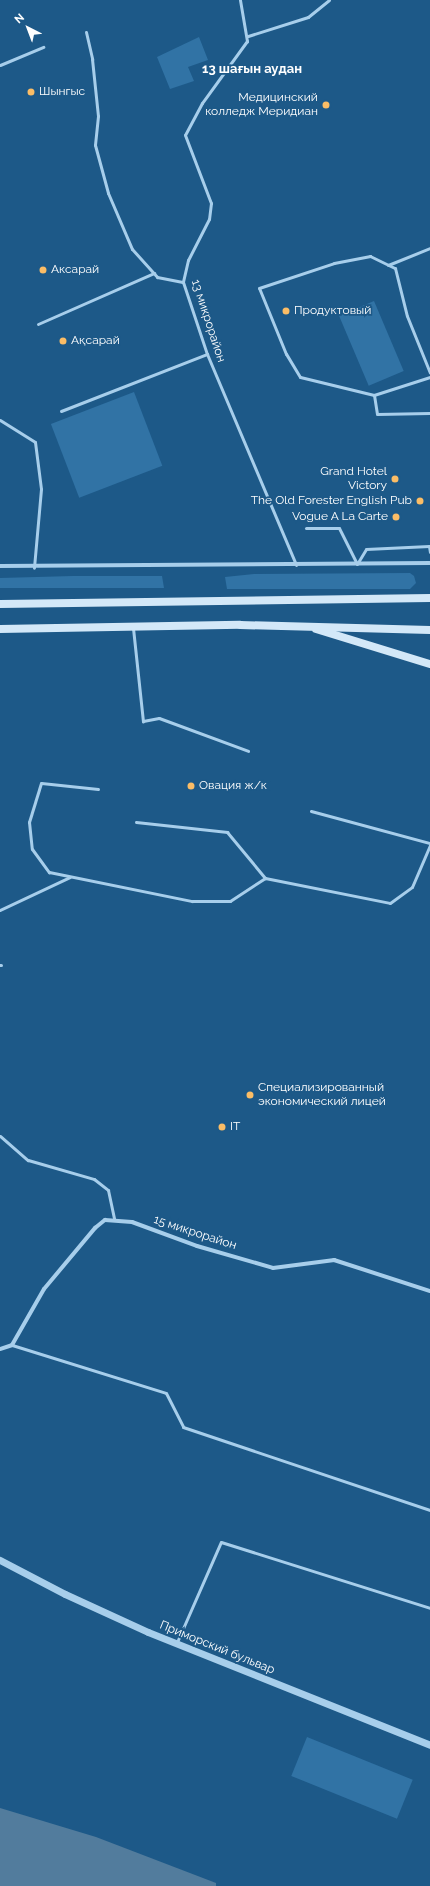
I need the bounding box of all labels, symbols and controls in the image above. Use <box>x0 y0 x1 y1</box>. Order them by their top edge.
north arrow <box>8 8 48 48</box>
text: N <box>12 11 27 26</box>
district label: 13 шағын аудан <box>202 61 302 77</box>
place label: Шынгыс <box>39 85 85 99</box>
marker: Шынгыс <box>26 87 36 97</box>
place label: Медицинский колледж Меридиан <box>205 91 318 119</box>
marker: Медицинский колледж Меридиан <box>321 100 331 110</box>
place label: Аксарай <box>51 263 99 277</box>
marker: Аксарай <box>38 265 48 275</box>
street label: 13 микрорайон <box>188 278 228 364</box>
place label: Продуктовый <box>294 304 371 318</box>
marker: Продуктовый <box>281 306 291 316</box>
place label: Ақсарай <box>71 334 120 348</box>
marker: Ақсарай <box>58 336 68 346</box>
place label: Grand Hotel Victory <box>320 465 387 493</box>
marker: Grand Hotel Victory <box>390 474 400 484</box>
place label: The Old Forester English Pub <box>250 494 412 508</box>
marker: The Old Forester English Pub <box>415 496 425 506</box>
place label: Vogue A La Carte <box>291 510 388 524</box>
marker: Vogue A La Carte <box>391 512 401 522</box>
place label: Овация ж/к <box>199 779 267 793</box>
marker: Овация ж/к <box>186 781 196 791</box>
place label: Специализированный экономический лицей <box>258 1081 386 1109</box>
marker: Специализированный экономический лицей <box>245 1090 255 1100</box>
place label: IT <box>230 1120 240 1134</box>
marker: IT <box>217 1122 227 1132</box>
street label: 15 микрорайон <box>152 1213 238 1253</box>
street label: Приморский бульвар <box>157 1618 277 1678</box>

